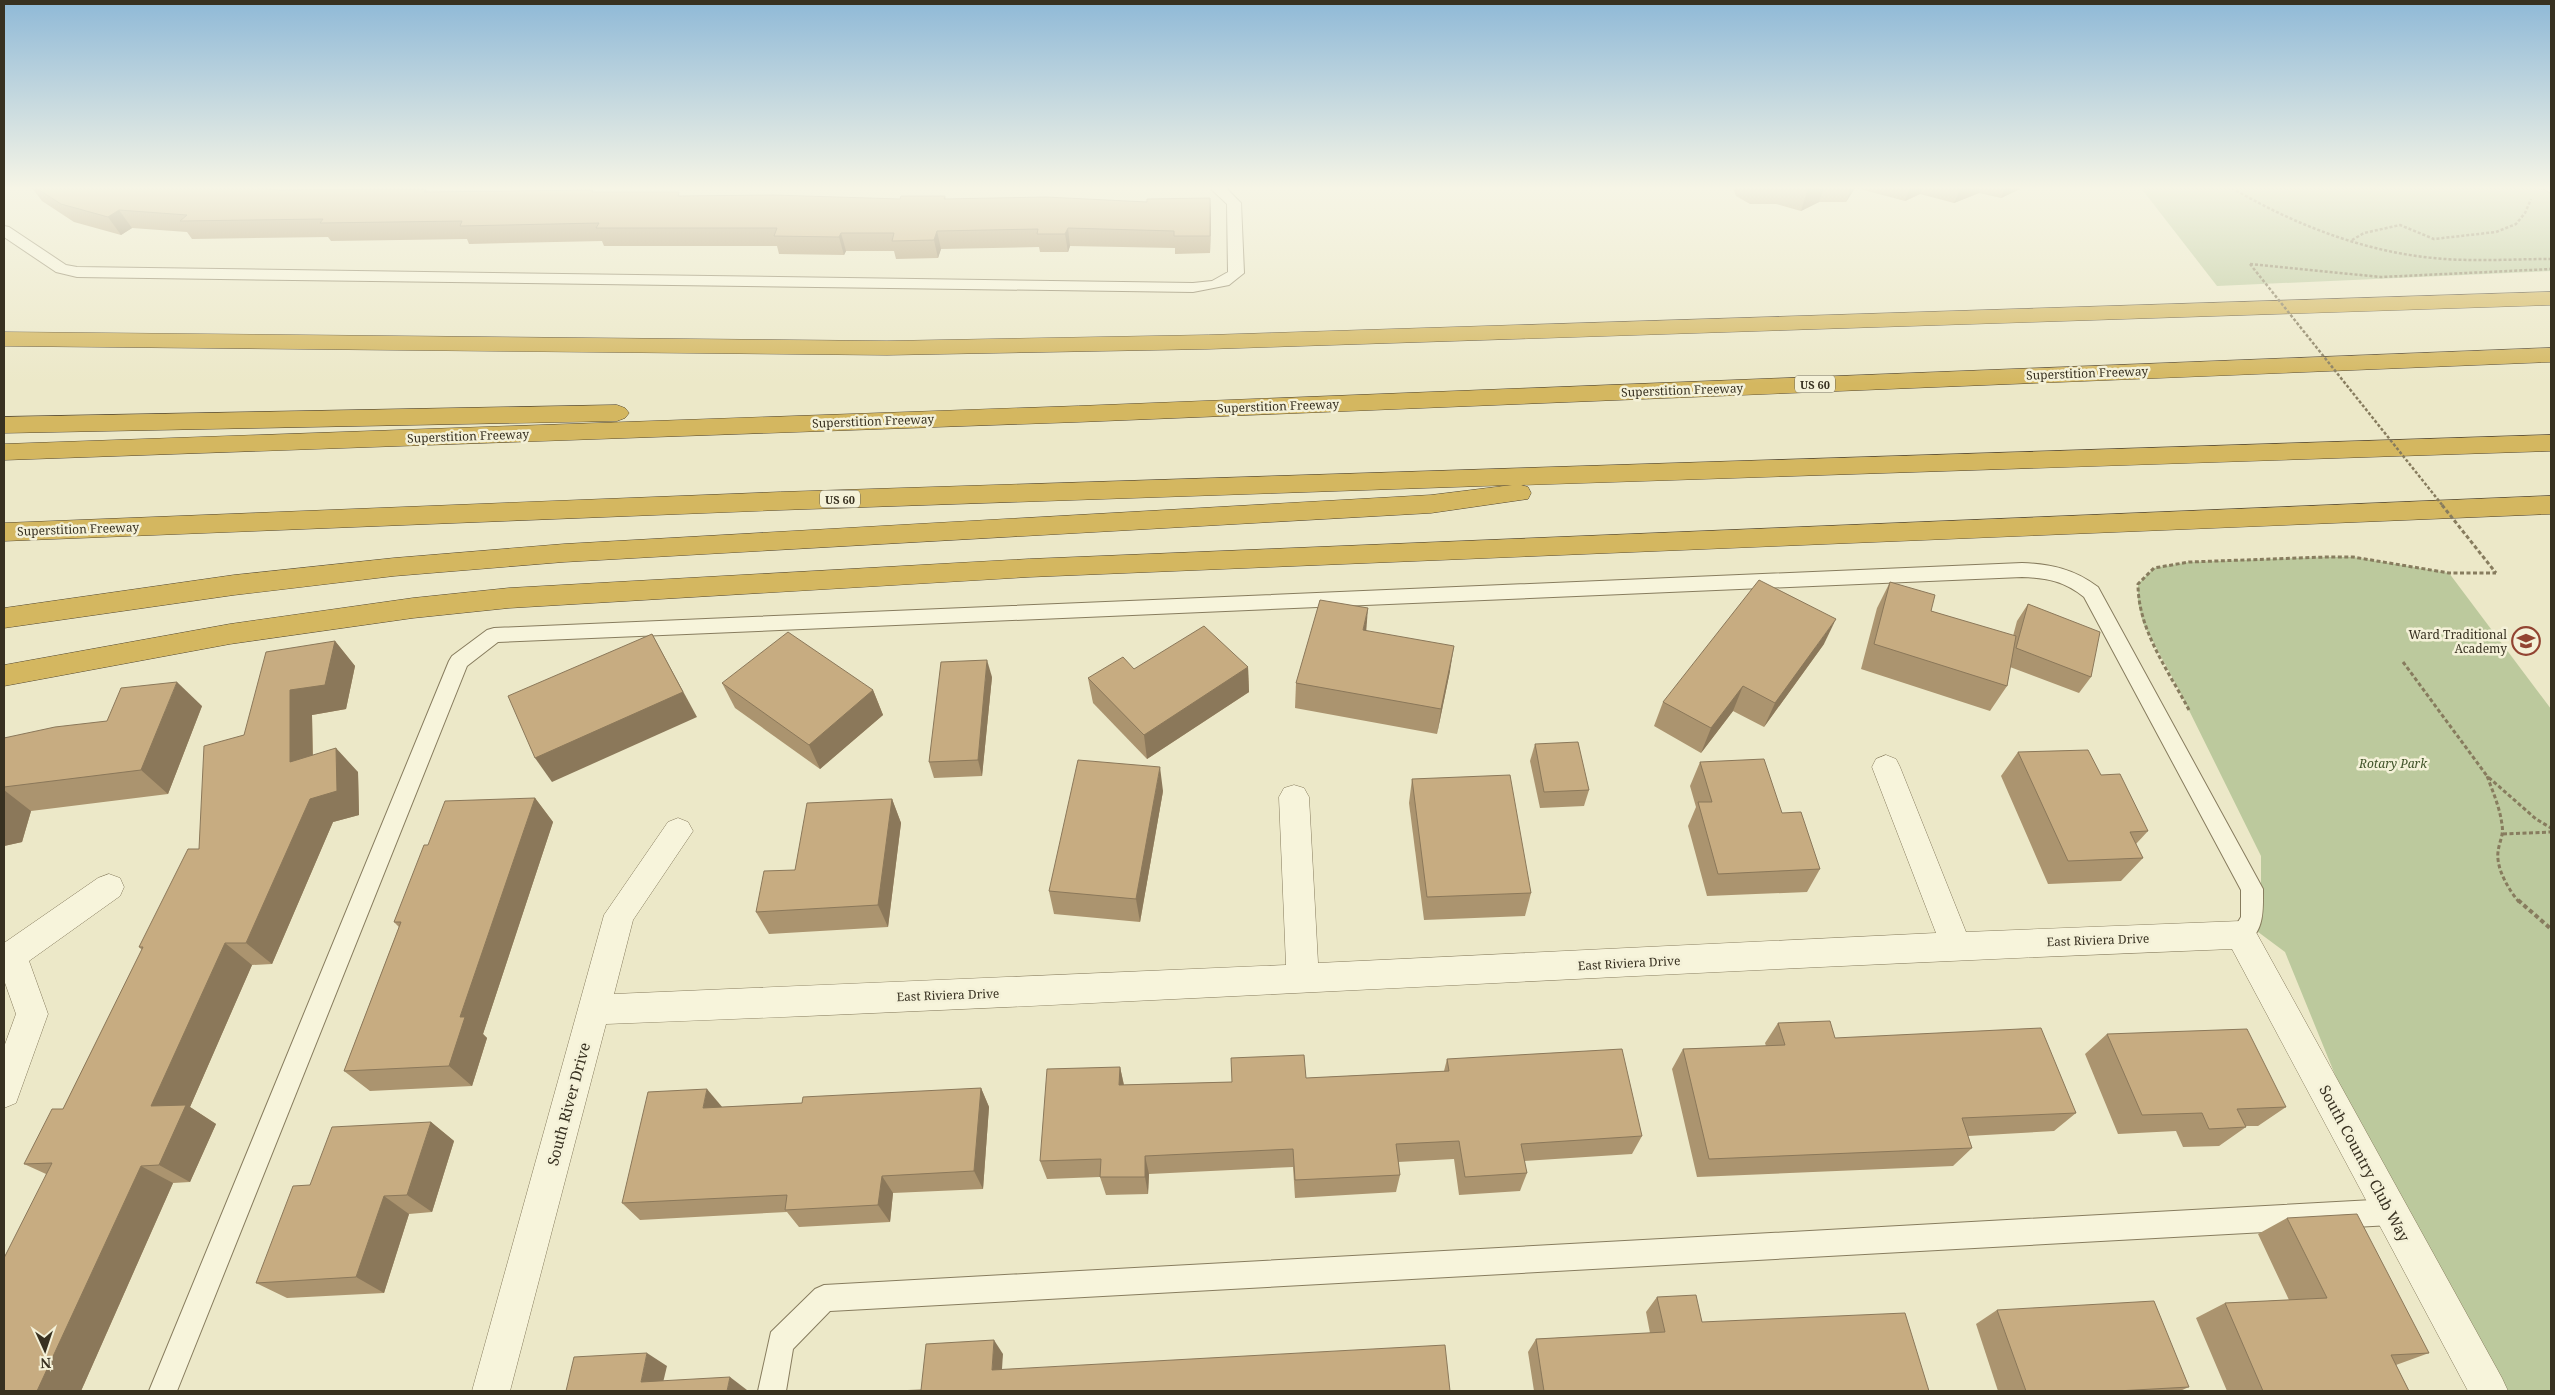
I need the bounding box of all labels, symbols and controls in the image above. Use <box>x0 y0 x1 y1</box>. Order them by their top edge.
street label: Superstition Freeway <box>2026 362 2149 384</box>
road number: US 60 <box>1795 376 1835 392</box>
street label: Superstition Freeway <box>1621 379 1744 401</box>
street label: Superstition Freeway <box>1217 395 1340 417</box>
street label: Superstition Freeway <box>812 410 935 432</box>
street label: Superstition Freeway <box>407 425 530 447</box>
road number: US 60 <box>820 490 860 508</box>
street label: Superstition Freeway <box>17 518 140 540</box>
place label: Ward Traditional Academy <box>2408 626 2507 657</box>
school or university icon: Ward Traditional Academy <box>2511 626 2541 656</box>
park label: Rotary Park <box>2358 755 2428 772</box>
street label: East Riviera Drive <box>2046 930 2150 950</box>
street label: East Riviera Drive <box>1577 952 1681 974</box>
street label: East Riviera Drive <box>896 985 1000 1005</box>
street label: South River Drive <box>542 1040 594 1168</box>
street label: South Country Club Way <box>2315 1081 2415 1245</box>
north arrow <box>20 1325 70 1375</box>
text: N <box>40 1354 52 1373</box>

